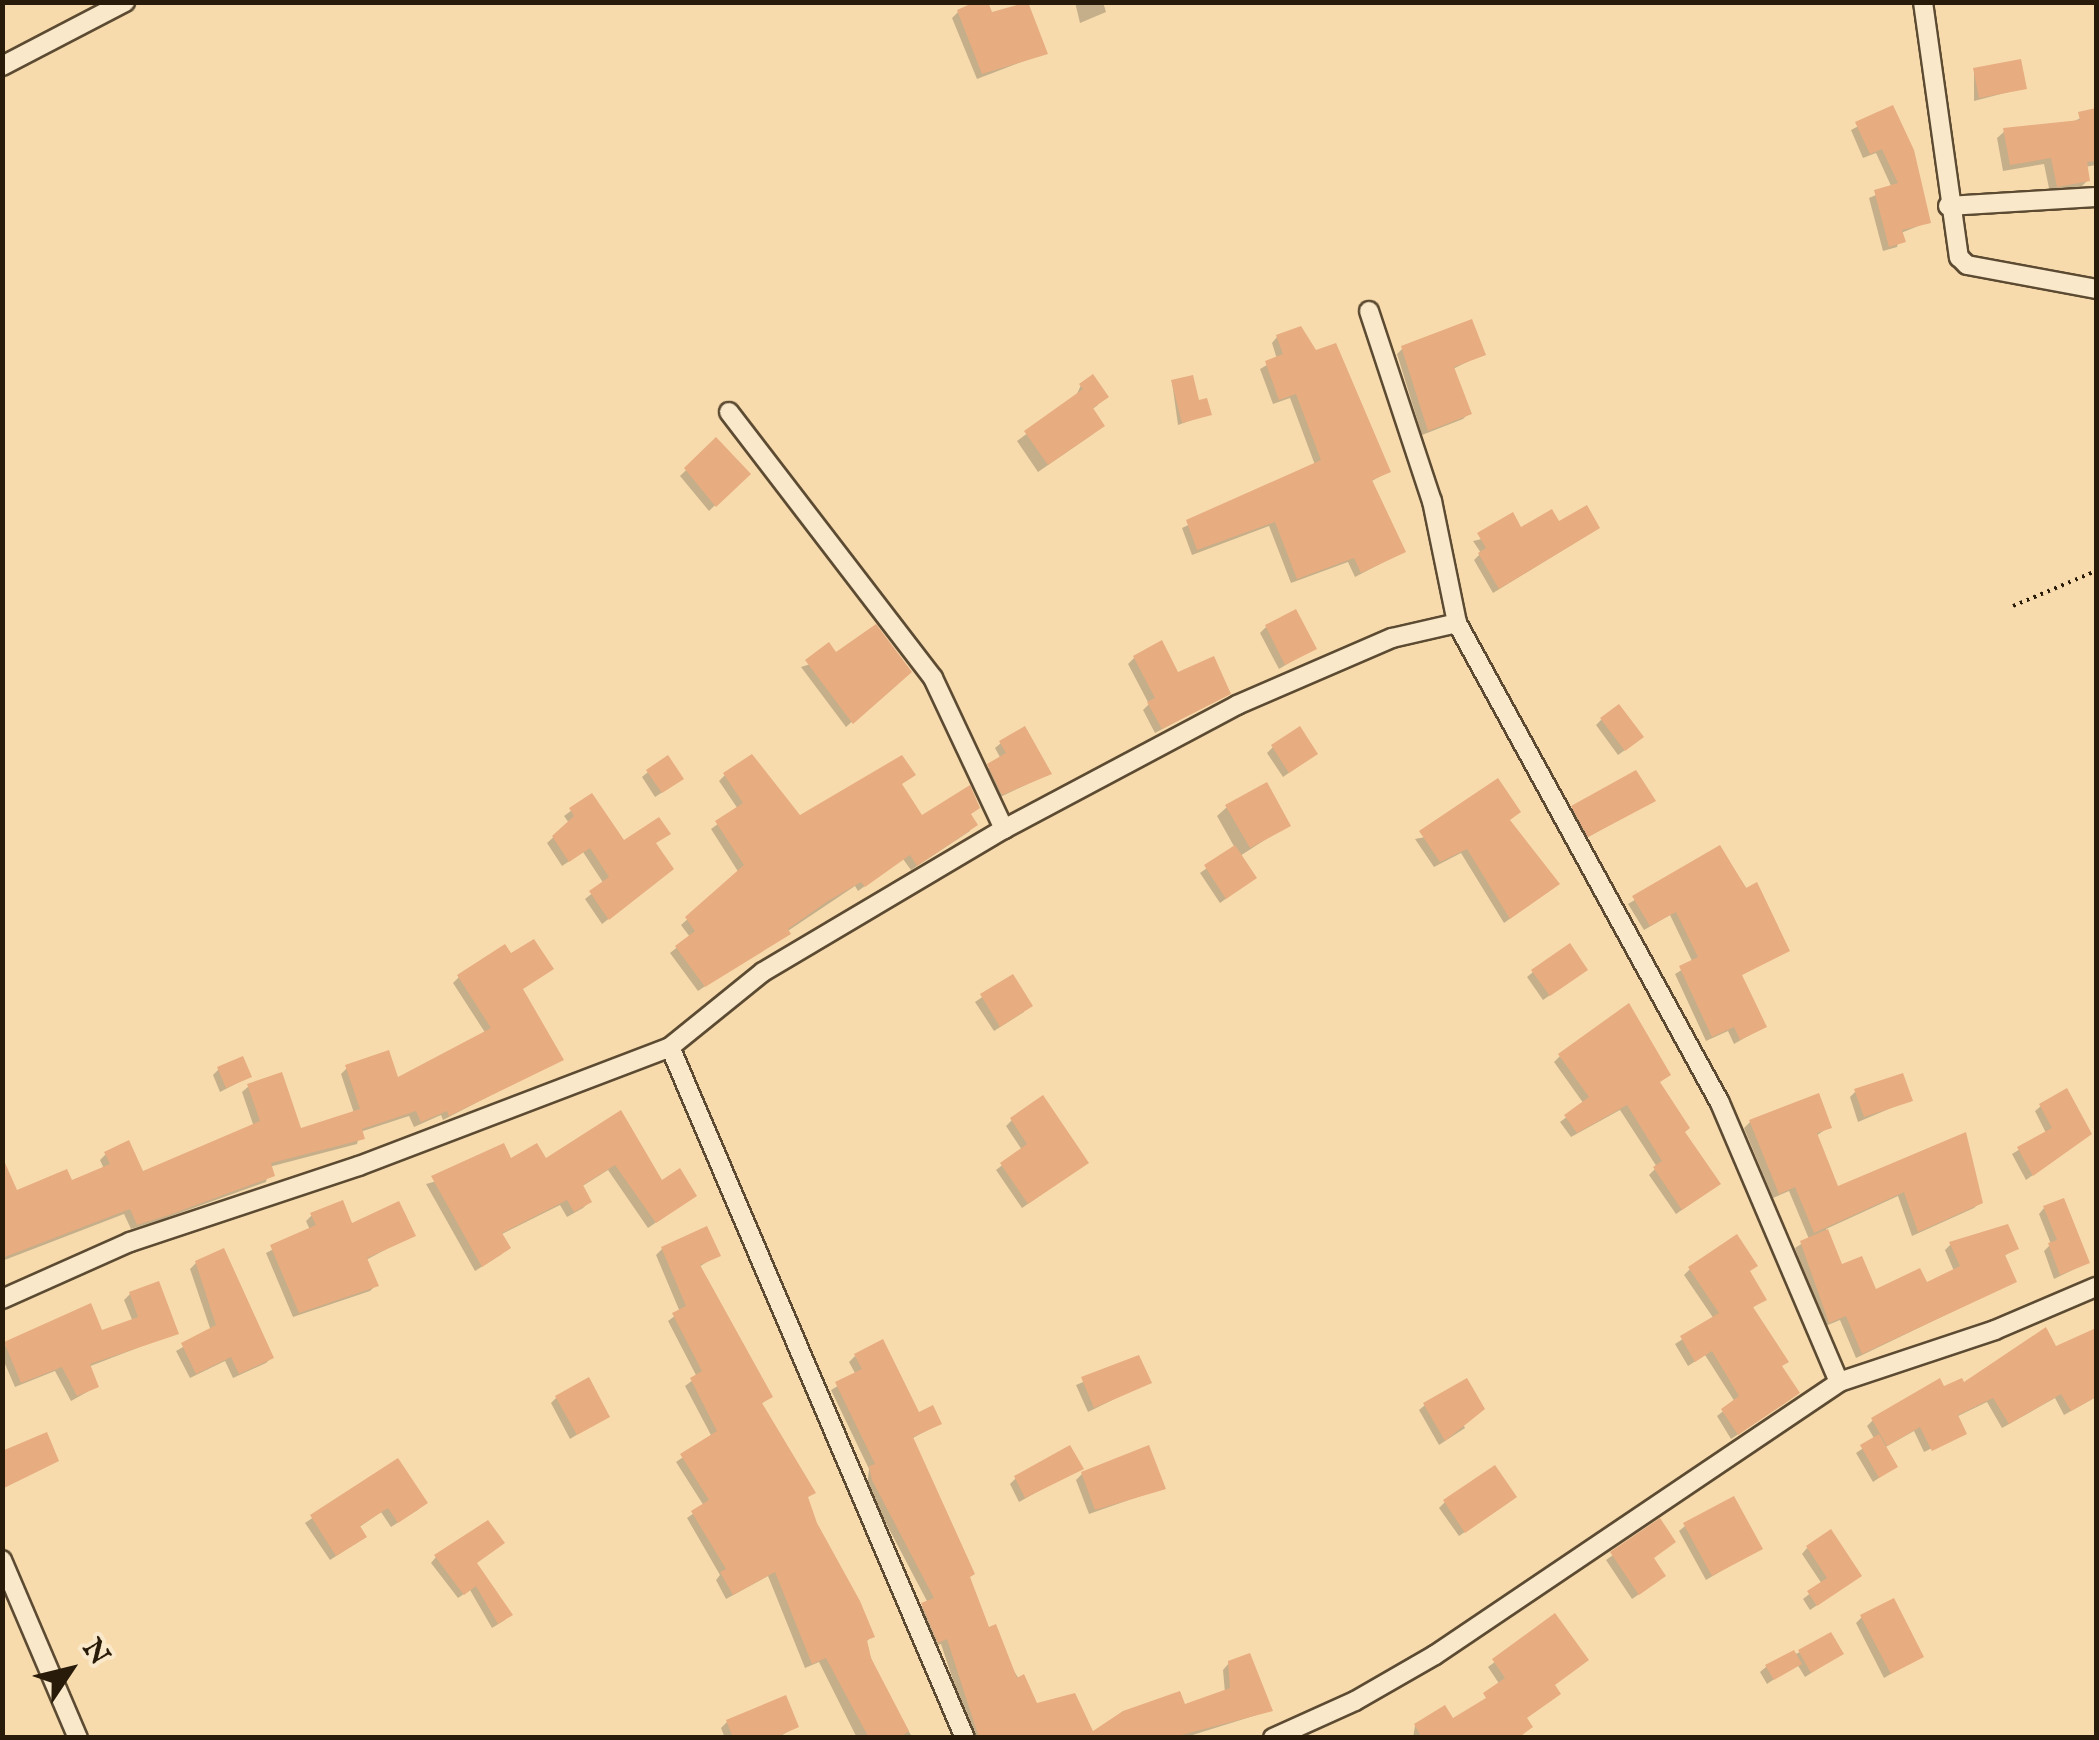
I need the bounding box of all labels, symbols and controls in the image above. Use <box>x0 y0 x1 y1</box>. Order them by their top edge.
north arrow <box>20 1620 120 1720</box>
text: N <box>74 1633 116 1672</box>

